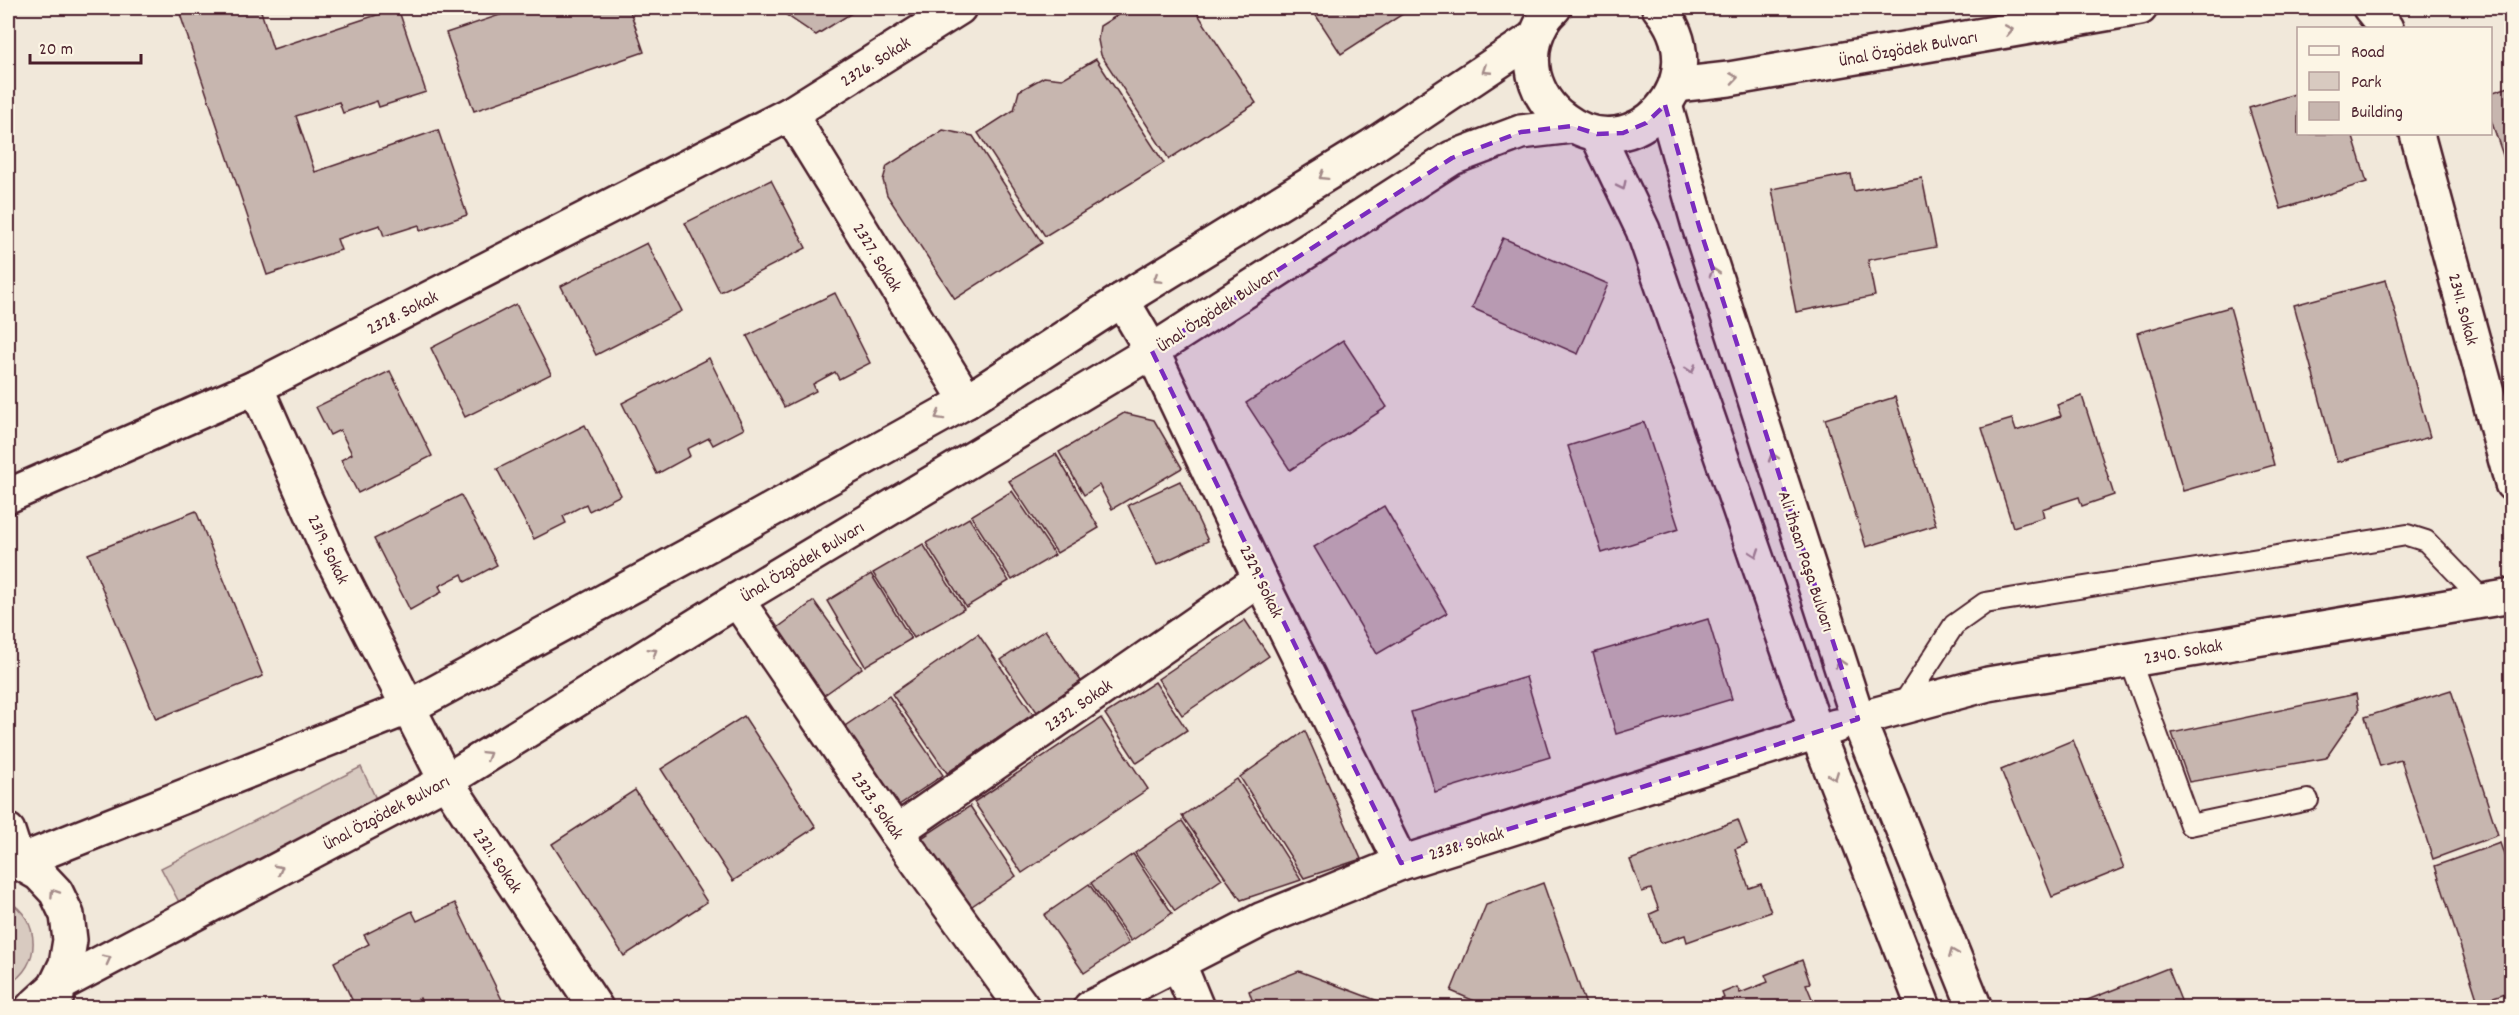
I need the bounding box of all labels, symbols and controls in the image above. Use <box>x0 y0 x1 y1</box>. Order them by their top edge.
one-way arrow <box>2004 24 2014 37</box>
street label: Ünal Özgödek Bulvarı <box>1837 26 1980 75</box>
scale bar <box>30 27 141 65</box>
legend <box>2297 27 2492 135</box>
street label: 2326. Sokak <box>836 32 916 95</box>
text: 20 m <box>39 38 73 63</box>
text: Road <box>2351 41 2385 66</box>
one-way arrow <box>1482 62 1492 74</box>
text: Park <box>2351 71 2382 96</box>
one-way arrow <box>1730 72 1739 84</box>
text: Building <box>2351 101 2403 126</box>
one-way arrow <box>1319 169 1329 181</box>
one-way arrow <box>1615 180 1627 191</box>
street label: 2327. Sokak <box>845 219 907 298</box>
street label: Ünal Özgödek Bulvarı <box>1153 262 1284 360</box>
one-way arrow <box>1708 267 1721 278</box>
one-way arrow <box>1153 271 1163 283</box>
street label: 2341. Sokak <box>2440 271 2483 348</box>
street label: 2328. Sokak <box>363 286 443 343</box>
one-way arrow <box>1683 363 1696 374</box>
one-way arrow <box>934 409 945 420</box>
one-way arrow <box>1768 452 1781 463</box>
street label: Ali İhsan Paşa Bulvarı <box>1770 488 1839 635</box>
street label: 2319. Sokak <box>300 511 354 589</box>
street label: Ünal Özgödek Bulvarı <box>737 516 870 610</box>
street label: 2329. Sokak <box>1231 541 1288 623</box>
one-way arrow <box>1747 547 1760 558</box>
street label: 2340. Sokak <box>2142 634 2225 673</box>
one-way arrow <box>647 648 657 660</box>
one-way arrow <box>1834 658 1847 669</box>
street label: 2332. Sokak <box>1040 674 1119 740</box>
one-way arrow <box>481 751 491 763</box>
street label: 2323. Sokak <box>843 767 909 846</box>
street label: Ünal Özgödek Bulvarı <box>319 770 455 858</box>
one-way arrow <box>1827 770 1839 781</box>
street label: 2338. Sokak <box>1426 822 1507 869</box>
street label: 2321. Sokak <box>465 824 527 899</box>
one-way arrow <box>273 864 284 876</box>
one-way arrow <box>51 888 62 899</box>
one-way arrow <box>1948 949 1960 960</box>
one-way arrow <box>101 955 112 967</box>

